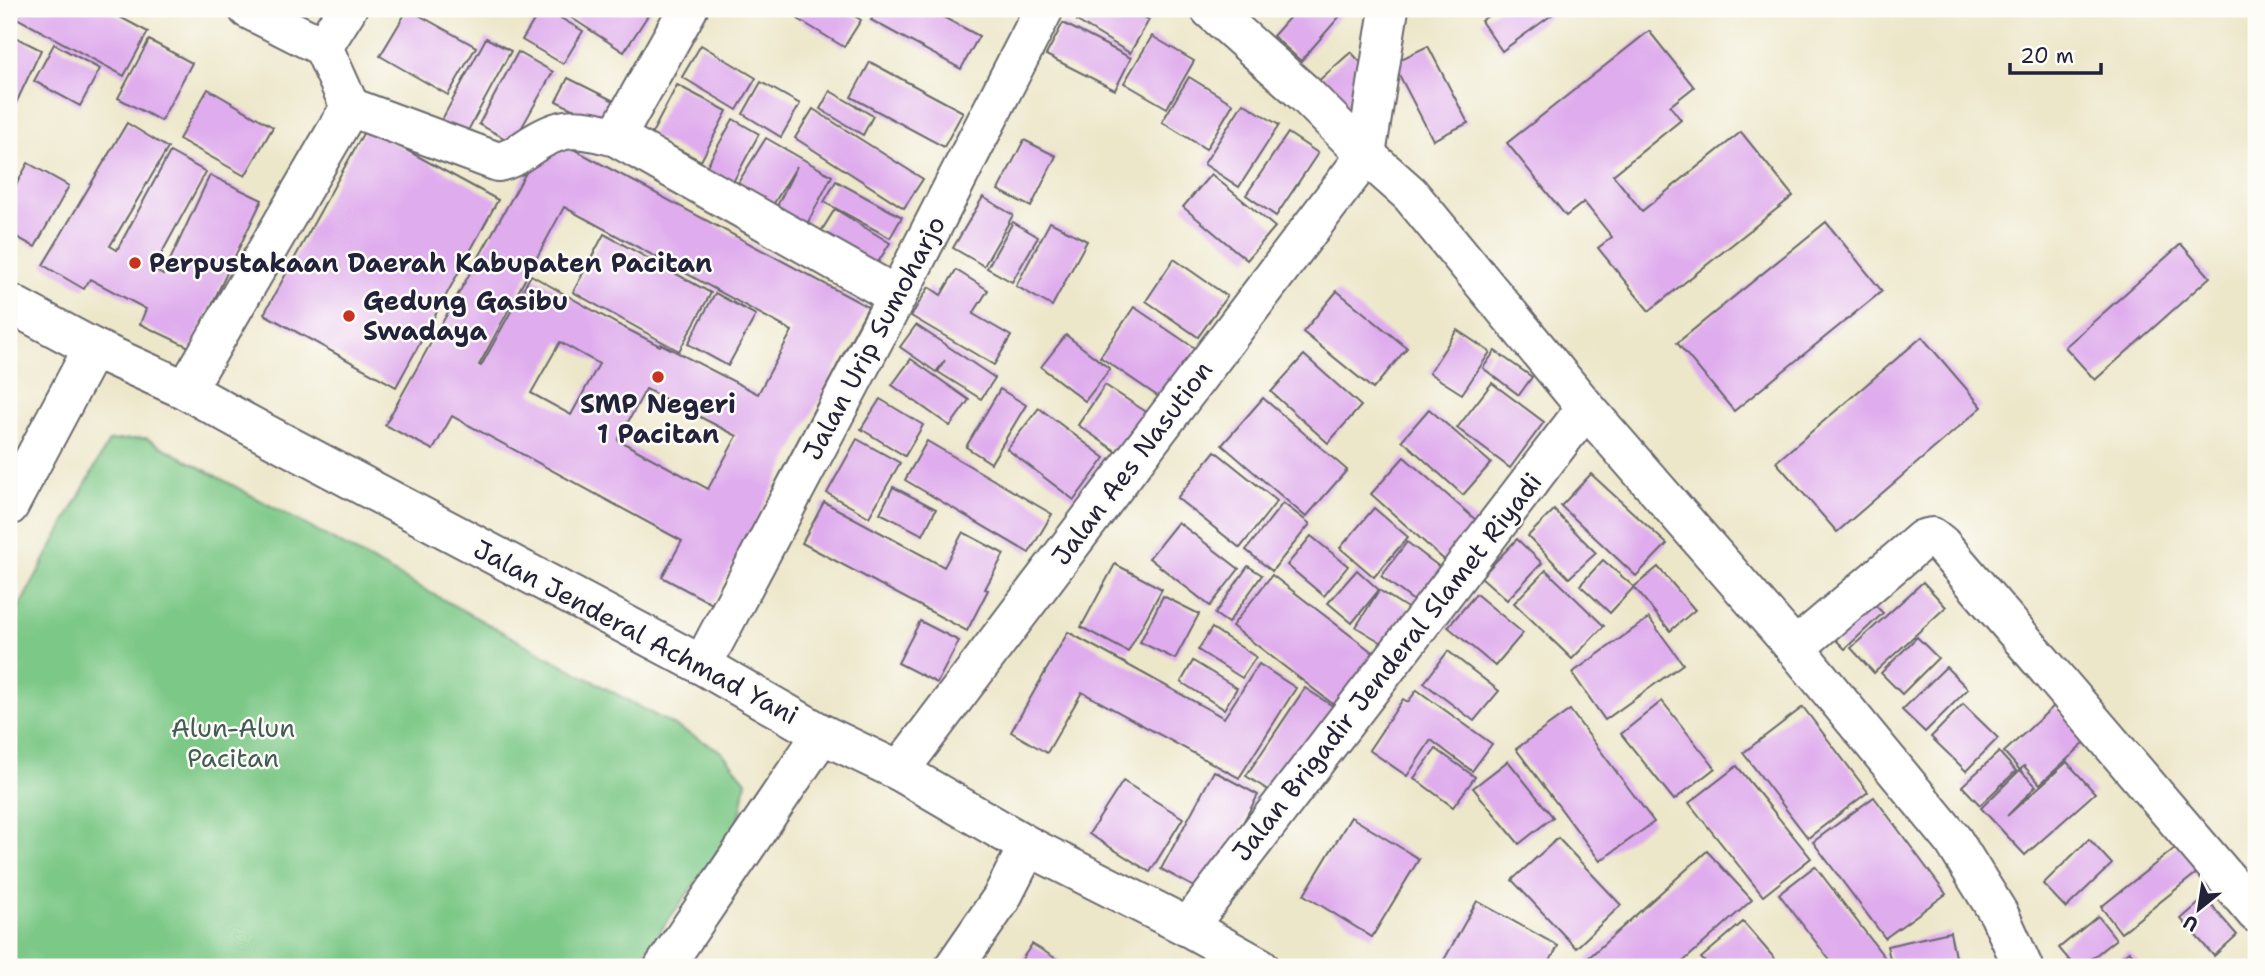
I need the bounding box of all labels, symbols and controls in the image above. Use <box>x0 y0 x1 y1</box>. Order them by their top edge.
scale bar <box>2010 32 2100 76</box>
text: 20 m <box>2020 42 2074 70</box>
street label: Jalan Urip Sumoharjo <box>794 209 953 466</box>
place label: Perpustakaan Daerah Kabupaten Pacitan <box>149 245 712 280</box>
marker: Perpustakaan Daerah Kabupaten Pacitan <box>127 255 143 271</box>
place label: Gedung Gasibu Swadaya <box>363 283 568 348</box>
marker: Gedung Gasibu Swadaya <box>341 308 357 324</box>
street label: Jalan Aes Nasution <box>1043 353 1220 572</box>
marker: SMP Negeri 1 Pacitan <box>650 369 666 385</box>
place label: SMP Negeri 1 Pacitan <box>580 386 736 451</box>
street label: Jalan Brigadir Jenderal Slamet Riyadi <box>1224 465 1549 868</box>
street label: Jalan Jenderal Achmad Yani <box>468 531 805 732</box>
park label: Alun-Alun Pacitan <box>171 710 295 775</box>
north arrow <box>2164 874 2234 944</box>
text: U <box>2179 909 2203 937</box>

